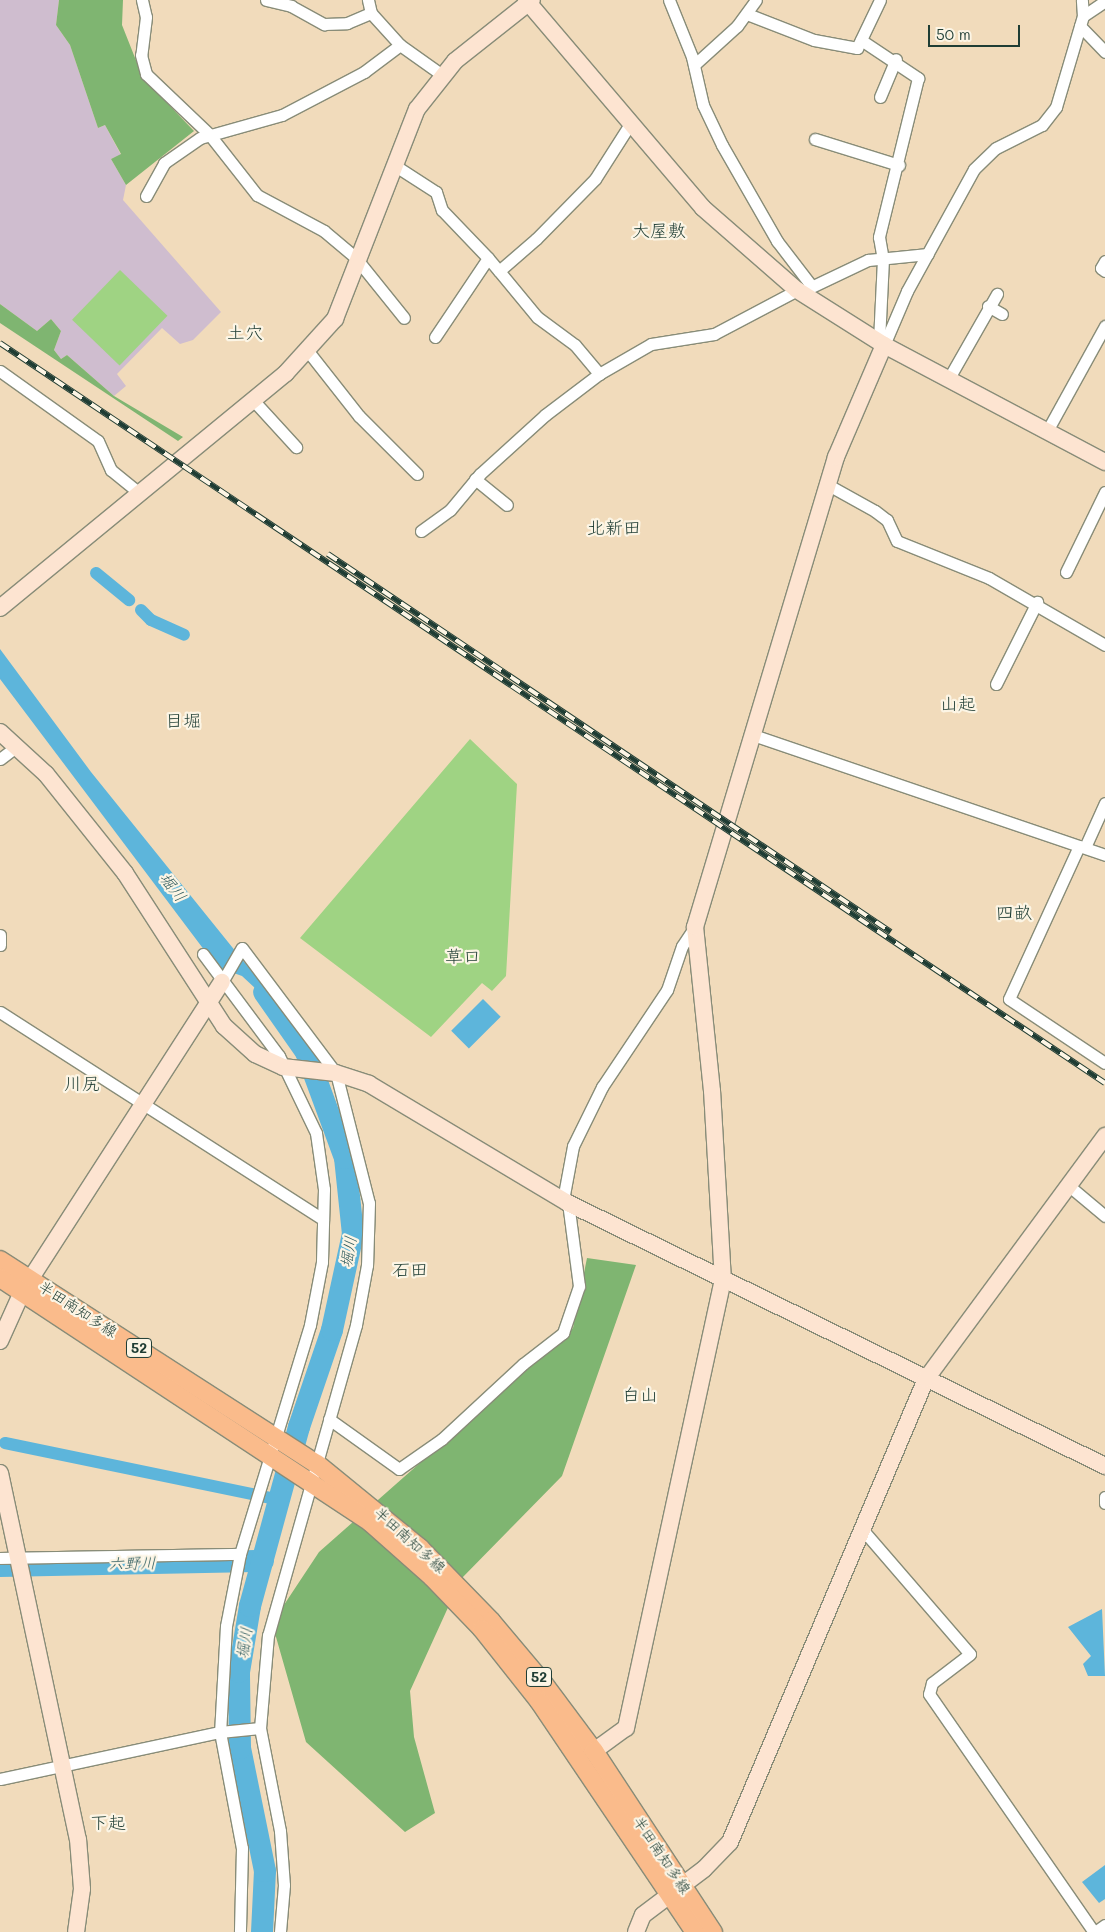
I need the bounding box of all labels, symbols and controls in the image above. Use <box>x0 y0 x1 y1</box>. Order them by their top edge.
scale bar <box>930 15 1022 47</box>
text: 50 m <box>936 24 971 44</box>
district label: 大屋敷 <box>632 219 686 241</box>
district label: 土穴 <box>227 321 263 343</box>
district label: 北新田 <box>587 516 641 538</box>
district label: 山起 <box>940 692 976 714</box>
district label: 目堀 <box>165 709 201 731</box>
water label: 堀川 <box>156 868 190 906</box>
district label: 四畝 <box>996 901 1032 923</box>
district label: 草口 <box>445 945 481 967</box>
district label: 川尻 <box>64 1072 100 1094</box>
water label: 堀川 <box>336 1235 360 1269</box>
district label: 石田 <box>392 1258 428 1280</box>
street label: 半田南知多線 <box>35 1277 121 1341</box>
road number: 52 <box>125 1336 153 1360</box>
district label: 白山 <box>622 1383 658 1405</box>
street label: 半田南知多線 <box>371 1503 449 1577</box>
water label: 六野川 <box>108 1553 156 1573</box>
water label: 堀川 <box>232 1626 256 1660</box>
road number: 52 <box>525 1665 553 1688</box>
district label: 下起 <box>90 1811 126 1833</box>
street label: 半田南知多線 <box>629 1813 695 1897</box>

